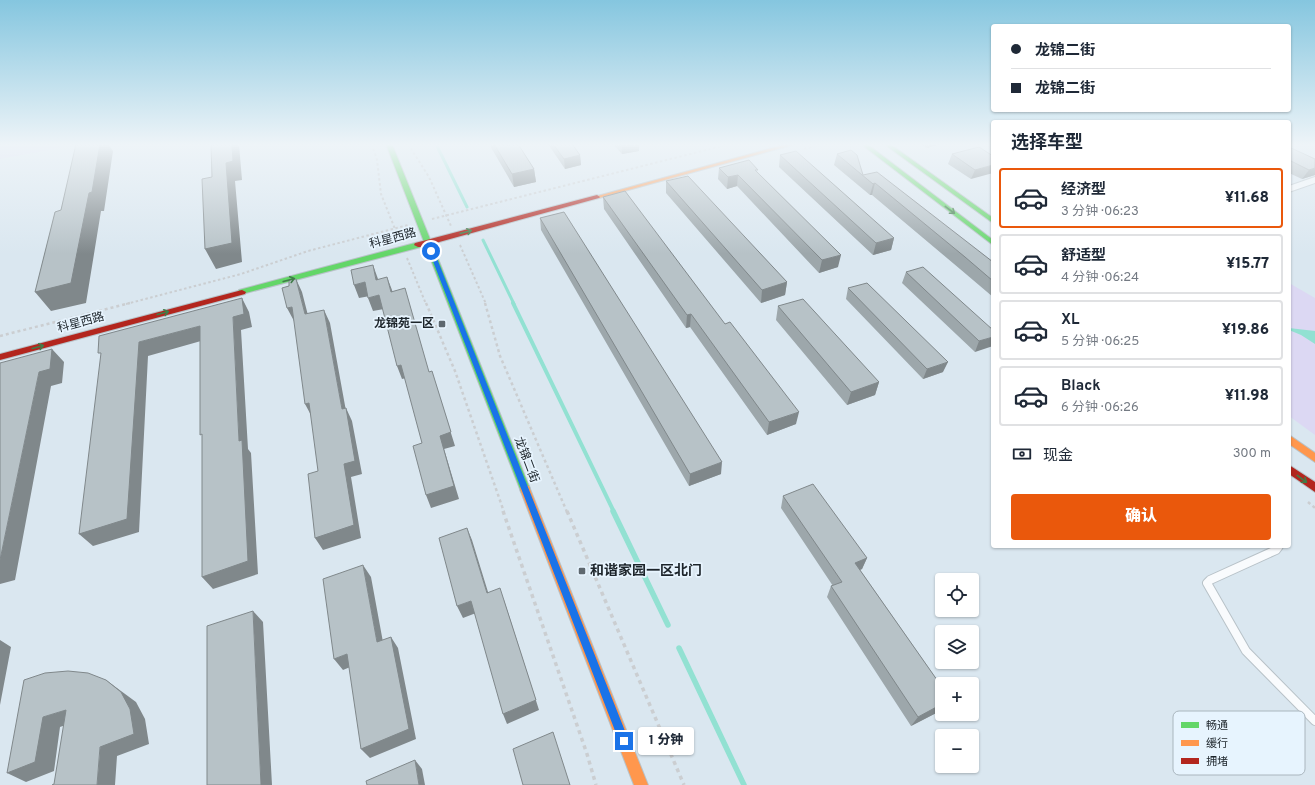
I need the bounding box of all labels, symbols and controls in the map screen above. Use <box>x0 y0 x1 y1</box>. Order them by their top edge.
text: 龙锦二街 <box>1035 42 1095 61</box>
text: 龙锦二街 <box>1035 80 1095 99</box>
text: 选择车型 <box>1011 132 1083 155</box>
icon: car <box>1013 180 1049 216</box>
text: 经济型 <box>1061 181 1106 200</box>
text: ¥11.68 <box>1225 189 1269 208</box>
text: 3 分钟 · 06:23 <box>1061 204 1139 220</box>
one-way arrow <box>945 206 956 214</box>
street label: 科星西路 <box>368 225 418 253</box>
one-way arrow <box>459 228 472 235</box>
route start <box>422 242 440 260</box>
icon: car <box>1013 246 1049 282</box>
text: 舒适型 <box>1061 247 1106 266</box>
text: ¥15.77 <box>1226 255 1269 274</box>
text: 4 分钟 · 06:24 <box>1061 270 1139 286</box>
one-way arrow <box>282 275 295 283</box>
street label: 科星西路 <box>56 309 106 337</box>
one-way arrow <box>156 309 169 317</box>
text: XL <box>1061 311 1079 330</box>
icon: car <box>1013 312 1049 348</box>
place label: 龙锦苑一区 <box>374 316 434 332</box>
marker: 龙锦苑一区 <box>437 319 447 329</box>
text: ¥19.86 <box>1222 321 1269 340</box>
text: 5 分钟 · 06:25 <box>1061 334 1139 350</box>
one-way arrow <box>31 343 44 350</box>
text: Black <box>1061 377 1101 396</box>
icon: car <box>1013 378 1049 414</box>
text: ¥11.98 <box>1225 387 1269 406</box>
text: 6 分钟 · 06:26 <box>1061 400 1139 416</box>
street label: 龙锦二街 <box>510 435 542 485</box>
icon: cash <box>1011 443 1033 465</box>
text: 300 m <box>1233 446 1271 462</box>
text: 现金 <box>1043 447 1073 466</box>
one-way arrow <box>1296 474 1307 483</box>
button: 确认 <box>1011 494 1271 540</box>
place label: 和谐家园一区北门 <box>590 562 702 580</box>
marker: 和谐家园一区北门 <box>577 566 587 576</box>
map controls <box>935 573 979 773</box>
button: locate <box>935 573 979 617</box>
button: layers <box>935 625 979 669</box>
button: + <box>935 677 979 721</box>
legend <box>1173 711 1305 775</box>
text: 畅通 <box>1206 719 1228 733</box>
callout: 1 分钟 <box>638 727 694 755</box>
button: − <box>935 729 979 773</box>
route end <box>615 732 633 750</box>
text: 1 分钟 <box>649 733 683 749</box>
text: 缓行 <box>1206 737 1228 751</box>
text: 拥堵 <box>1206 755 1228 769</box>

